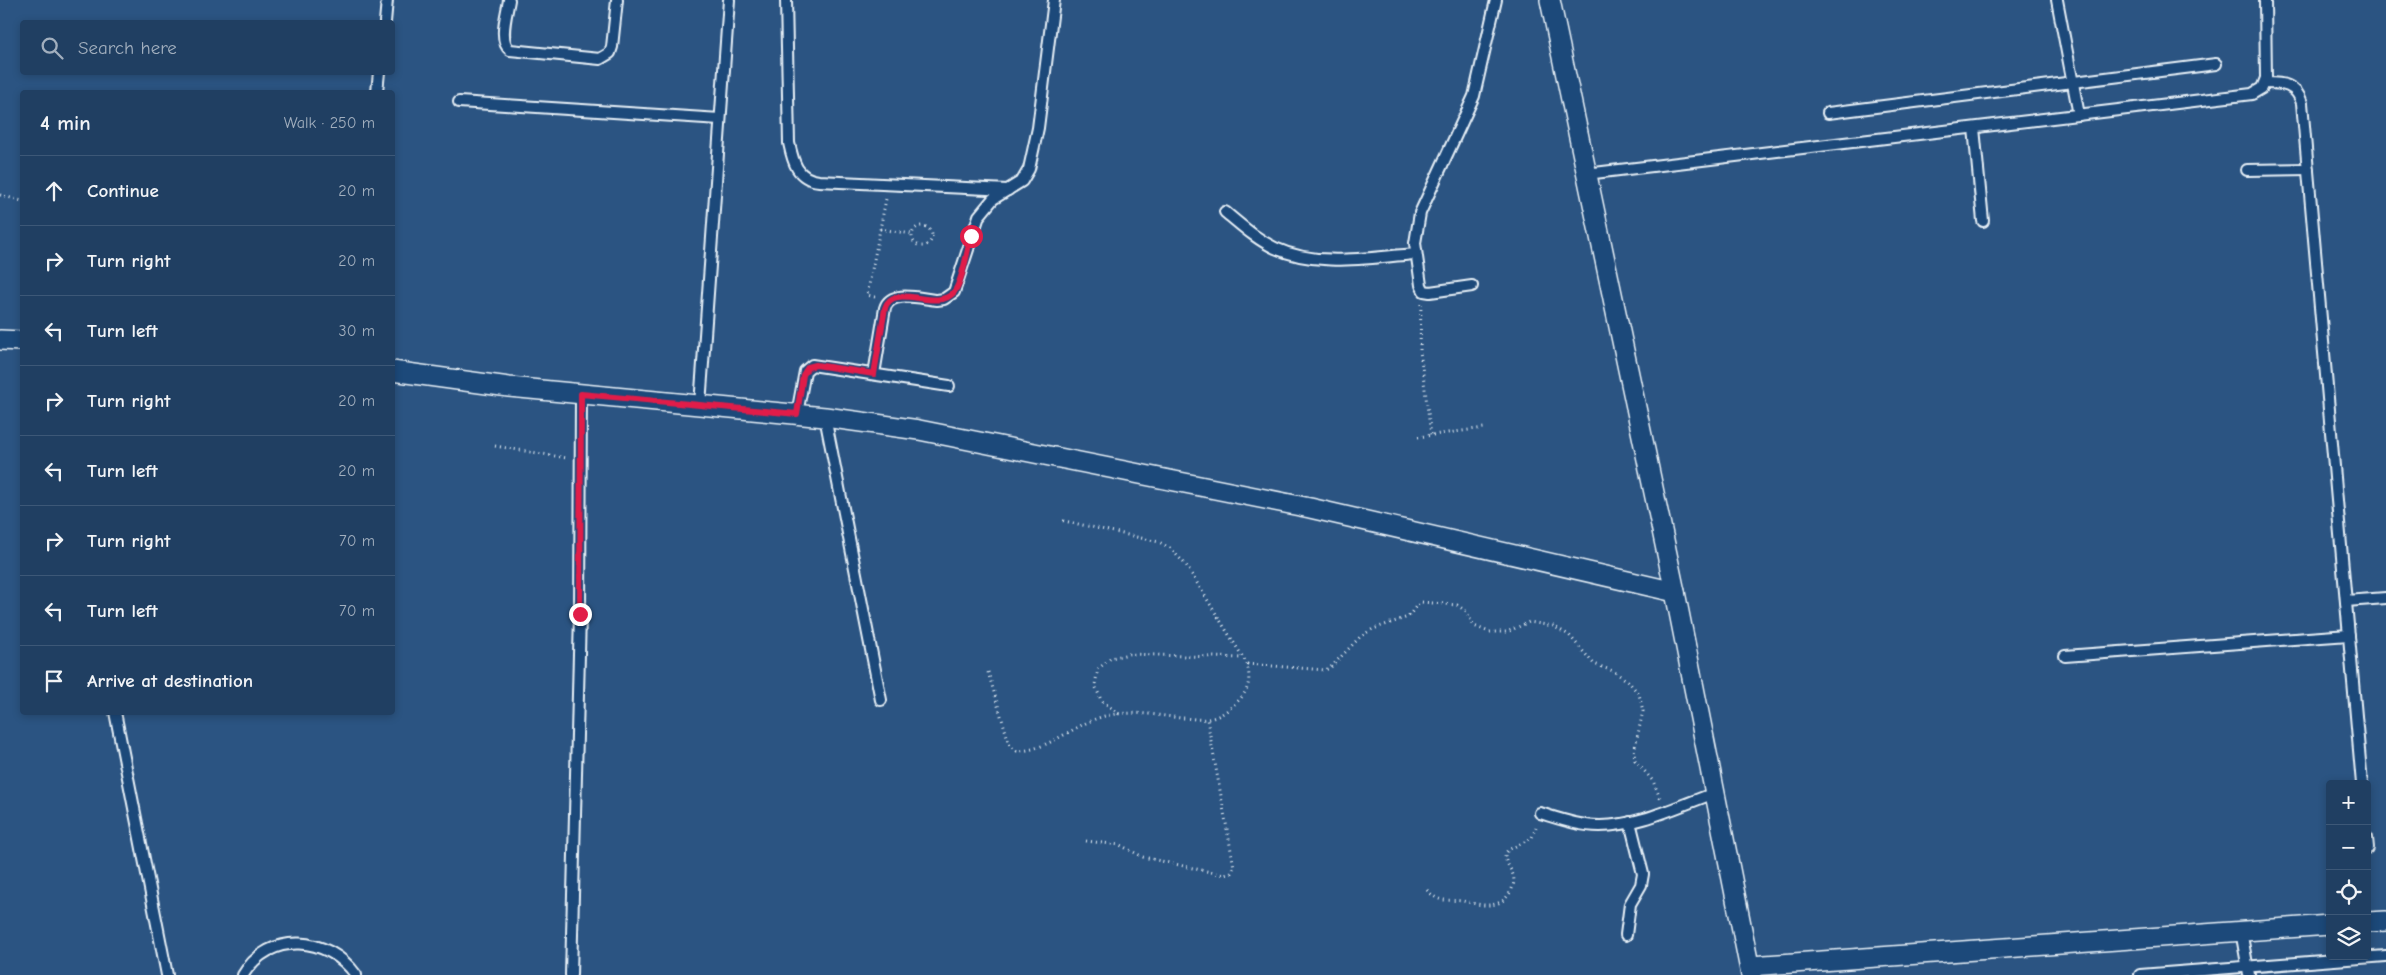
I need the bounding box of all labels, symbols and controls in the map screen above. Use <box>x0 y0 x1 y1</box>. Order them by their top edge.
search box <box>20 20 395 75</box>
icon: search <box>38 34 66 62</box>
text: Search here <box>78 37 177 59</box>
text: 4 min <box>40 111 91 135</box>
text: Walk · 250 m <box>284 114 375 132</box>
icon: ahead <box>40 177 68 205</box>
text: Continue <box>87 180 159 202</box>
text: 20 m <box>338 182 375 200</box>
route start <box>960 225 983 248</box>
icon: right <box>40 247 68 275</box>
text: Turn right <box>87 250 171 272</box>
text: 20 m <box>338 252 375 270</box>
icon: left <box>40 317 68 345</box>
text: Turn left <box>87 320 158 342</box>
text: 30 m <box>339 322 375 340</box>
icon: right <box>40 387 68 415</box>
text: Turn right <box>87 390 171 412</box>
text: 20 m <box>338 392 375 410</box>
icon: left <box>40 457 68 485</box>
text: Turn left <box>87 460 158 482</box>
text: 20 m <box>338 462 375 480</box>
icon: right <box>40 527 68 555</box>
text: Turn right <box>87 530 171 552</box>
text: 70 m <box>339 532 375 550</box>
icon: left <box>40 597 68 625</box>
text: Turn left <box>87 600 158 622</box>
text: 70 m <box>339 602 375 620</box>
route end <box>569 603 592 626</box>
icon: arrive <box>40 667 68 695</box>
text: Arrive at destination <box>87 670 253 692</box>
map controls <box>2326 780 2371 960</box>
button: + <box>2326 780 2371 825</box>
button: − <box>2326 825 2371 870</box>
button: locate <box>2326 870 2371 915</box>
button: layers <box>2326 915 2371 960</box>

